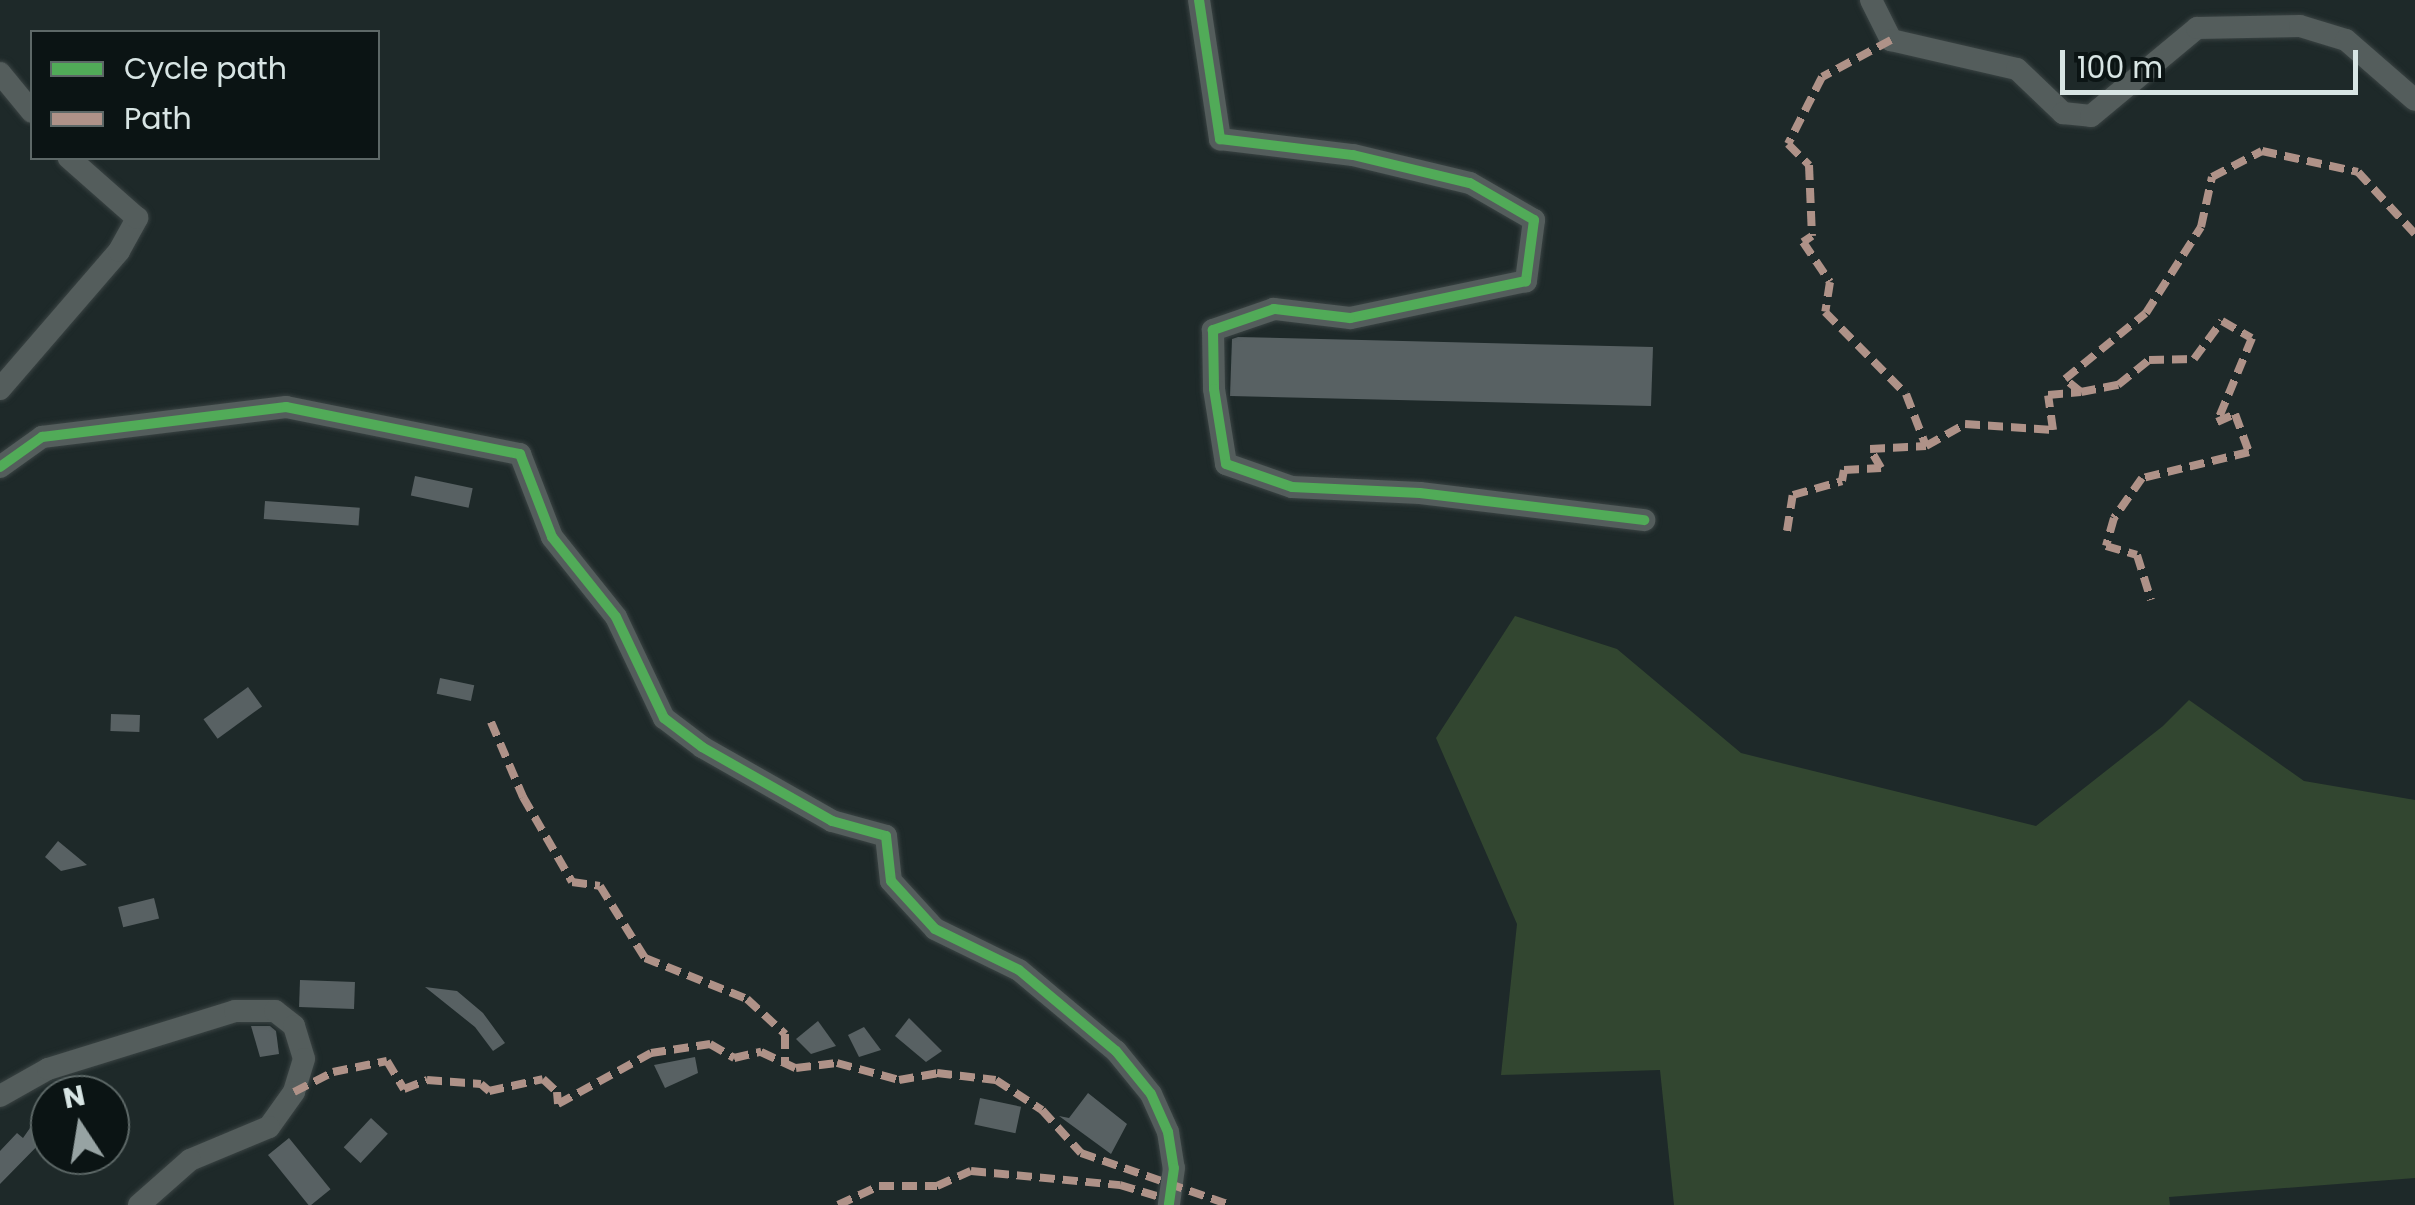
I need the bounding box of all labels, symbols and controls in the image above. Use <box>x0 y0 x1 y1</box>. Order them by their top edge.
legend <box>30 30 380 160</box>
scale bar <box>2065 30 2362 92</box>
text: 100 m <box>2077 46 2163 89</box>
text: Cycle path <box>124 47 287 90</box>
text: Path <box>124 97 192 140</box>
north arrow <box>30 1075 130 1175</box>
text: N <box>60 1076 88 1118</box>

